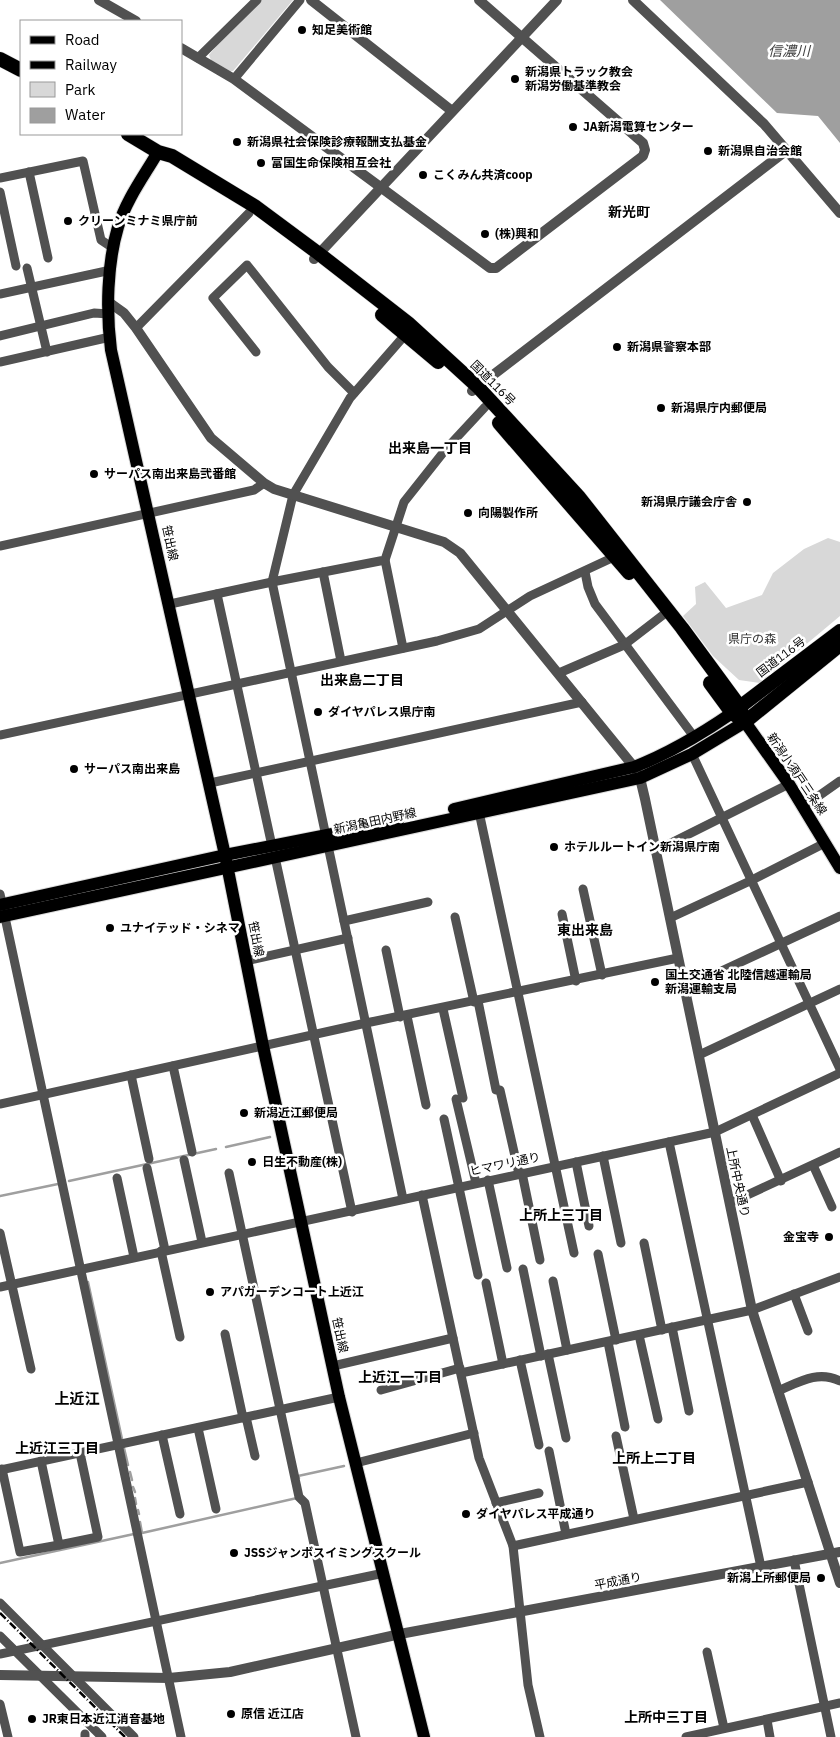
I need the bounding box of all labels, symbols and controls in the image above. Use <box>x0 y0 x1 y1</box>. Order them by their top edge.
legend <box>20 20 182 135</box>
place label: 知足美術館 <box>312 22 372 37</box>
marker: 知足美術館 <box>296 24 308 36</box>
text: Road <box>65 30 100 49</box>
water label: 信濃川 <box>768 42 812 60</box>
text: Railway <box>65 55 118 74</box>
place label: 新潟県トラック教会 新潟労働基準教会 <box>525 64 633 93</box>
marker: 新潟県トラック教会 新潟労働基準教会 <box>509 73 521 85</box>
text: Park <box>65 80 95 99</box>
text: Water <box>65 105 106 124</box>
place label: JA新潟電算センター <box>583 119 694 134</box>
marker: JA新潟電算センター <box>567 121 579 133</box>
place label: 新潟県社会保険診療報酬支払基金 <box>247 134 427 149</box>
marker: 新潟県社会保険診療報酬支払基金 <box>231 136 243 148</box>
place label: 新潟県自治会館 <box>718 143 802 158</box>
marker: 新潟県自治会館 <box>702 145 714 157</box>
place label: 富国生命保険相互会社 <box>271 155 391 170</box>
marker: 富国生命保険相互会社 <box>255 157 267 169</box>
place label: こくみん共済coop <box>433 167 532 182</box>
marker: こくみん共済coop <box>417 169 429 181</box>
district label: 新光町 <box>608 203 650 221</box>
place label: クリーンミナミ県庁前 <box>78 213 197 228</box>
marker: クリーンミナミ県庁前 <box>62 215 74 227</box>
place label: (株)興和 <box>495 226 539 241</box>
marker: (株)興和 <box>479 228 491 240</box>
place label: 新潟県警察本部 <box>627 339 711 354</box>
marker: 新潟県警察本部 <box>611 341 623 353</box>
street label: 国道116号 <box>468 357 519 408</box>
place label: 新潟県庁内郵便局 <box>671 400 767 415</box>
marker: 新潟県庁内郵便局 <box>655 402 667 414</box>
district label: 出来島一丁目 <box>388 439 472 457</box>
place label: サーパス南出来島弐番館 <box>104 466 236 481</box>
marker: サーパス南出来島弐番館 <box>88 468 100 480</box>
place label: 新潟県庁議会庁舎 <box>641 494 737 509</box>
marker: 新潟県庁議会庁舎 <box>741 496 753 508</box>
place label: 向陽製作所 <box>478 505 538 520</box>
marker: 向陽製作所 <box>462 507 474 519</box>
street label: 笹出線 <box>159 524 182 562</box>
park label: 県庁の森 <box>728 631 776 646</box>
street label: 国道116号 <box>753 633 808 680</box>
district label: 出来島二丁目 <box>320 671 404 689</box>
place label: ダイヤパレス県庁南 <box>328 704 435 719</box>
marker: ダイヤパレス県庁南 <box>312 706 324 718</box>
street label: 新潟小須戸三条線 <box>764 730 830 818</box>
place label: サーパス南出来島 <box>84 761 180 776</box>
marker: サーパス南出来島 <box>68 763 80 775</box>
street label: 新潟亀田内野線 <box>332 804 418 837</box>
place label: ホテルルートイン新潟県庁南 <box>564 839 720 854</box>
marker: ホテルルートイン新潟県庁南 <box>548 841 560 853</box>
place label: ユナイテッド・シネマ <box>120 920 240 935</box>
street label: 笹出線 <box>246 920 267 958</box>
district label: 東出来島 <box>557 921 613 939</box>
marker: ユナイテッド・シネマ <box>104 922 116 934</box>
place label: 国土交通省 北陸信越運輸局 新潟運輸支局 <box>665 967 812 996</box>
marker: 国土交通省 北陸信越運輸局 新潟運輸支局 <box>649 976 661 988</box>
place label: 新潟近江郵便局 <box>254 1105 338 1120</box>
marker: 新潟近江郵便局 <box>238 1107 250 1119</box>
street label: 上所中央通り <box>724 1145 753 1219</box>
street label: ヒマワリ通り <box>468 1149 542 1178</box>
place label: 日生不動産(株) <box>262 1154 342 1169</box>
marker: 日生不動産(株) <box>246 1156 258 1168</box>
district label: 上所上三丁目 <box>519 1206 603 1224</box>
place label: 金宝寺 <box>783 1229 819 1244</box>
marker: 金宝寺 <box>823 1231 835 1243</box>
place label: アパガーデンコート上近江 <box>220 1284 364 1299</box>
marker: アパガーデンコート上近江 <box>204 1286 216 1298</box>
street label: 笹出線 <box>329 1316 352 1354</box>
district label: 上近江一丁目 <box>358 1368 442 1386</box>
district label: 上近江 <box>54 1389 100 1408</box>
district label: 上近江三丁目 <box>15 1439 99 1457</box>
district label: 上所上二丁目 <box>612 1449 696 1467</box>
place label: ダイヤパレス平成通り <box>476 1506 595 1521</box>
marker: ダイヤパレス平成通り <box>460 1508 472 1520</box>
place label: JSSジャンボスイミングスクール <box>244 1545 421 1560</box>
marker: JSSジャンボスイミングスクール <box>228 1547 240 1559</box>
street label: 平成通り <box>593 1569 643 1592</box>
place label: 新潟上所郵便局 <box>727 1570 811 1585</box>
marker: 新潟上所郵便局 <box>815 1572 827 1584</box>
place label: 原信 近江店 <box>241 1706 304 1721</box>
marker: 原信 近江店 <box>225 1708 237 1720</box>
district label: 上所中三丁目 <box>624 1708 708 1726</box>
place label: JR東日本近江消音基地 <box>42 1711 165 1726</box>
marker: JR東日本近江消音基地 <box>26 1713 38 1725</box>

